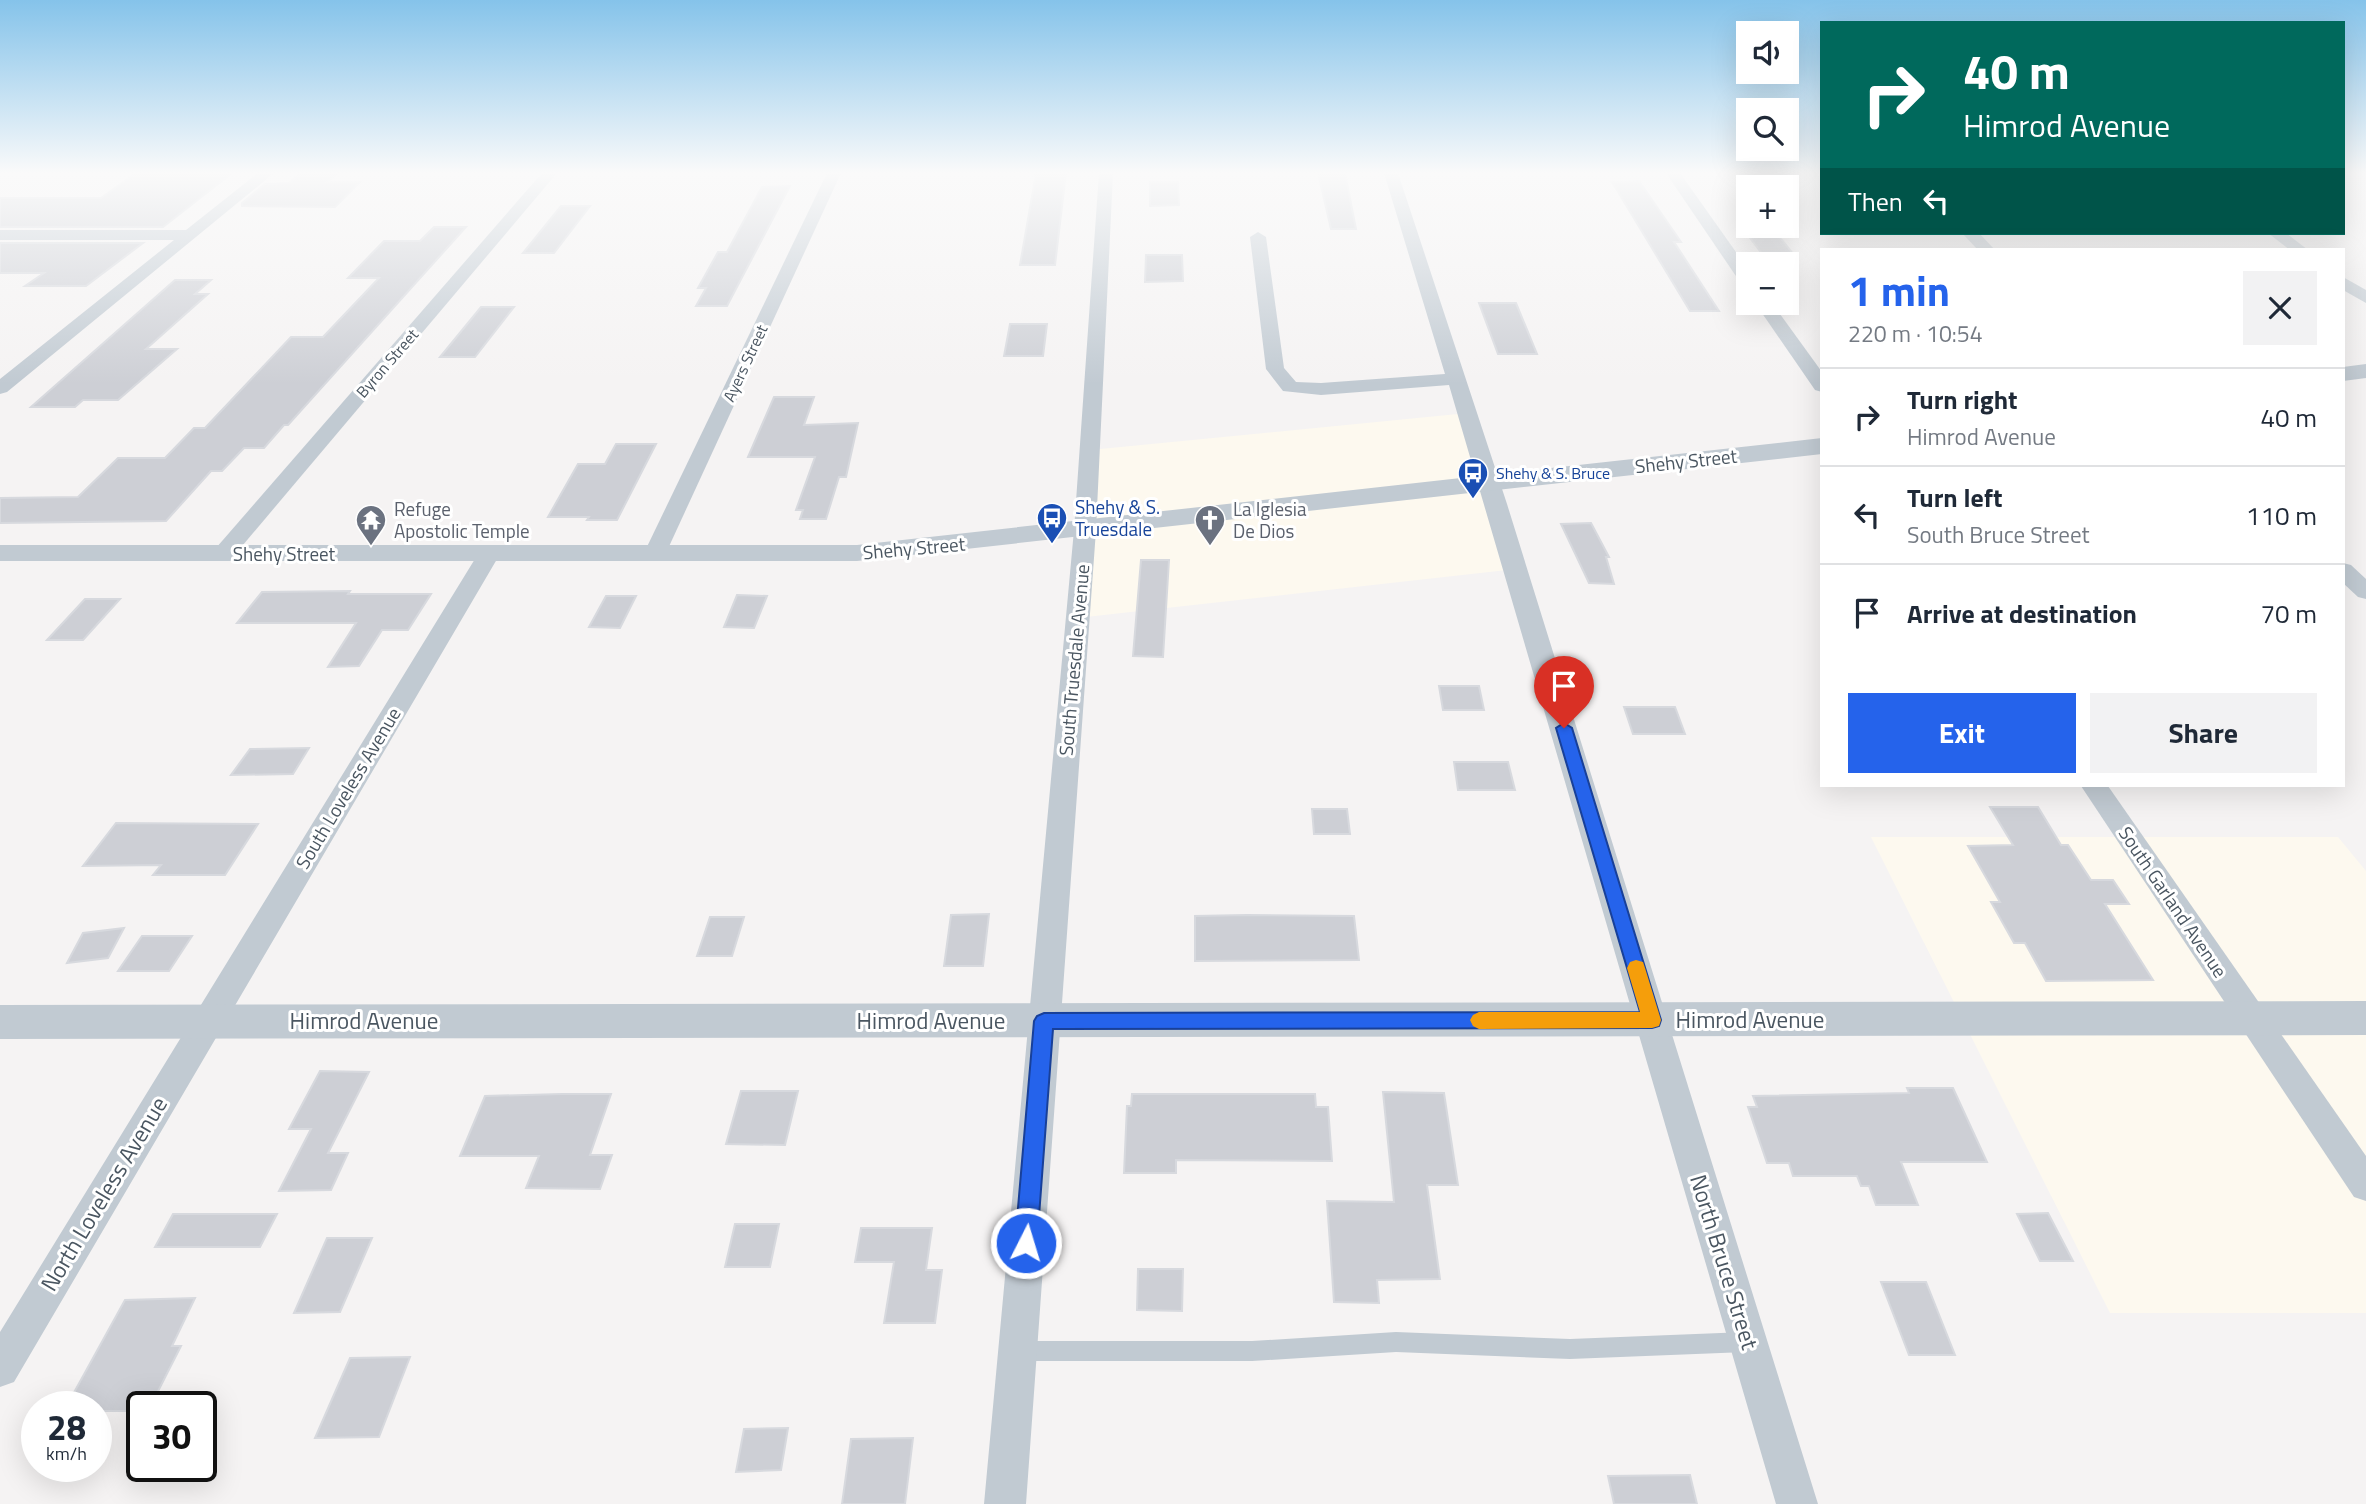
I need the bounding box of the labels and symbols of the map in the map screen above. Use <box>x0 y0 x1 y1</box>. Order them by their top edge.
street label: Ayers Street <box>717 320 774 406</box>
street label: Byron Street <box>350 323 424 403</box>
street label: Shehy Street <box>1633 441 1739 480</box>
bus stop icon: Shehy & S. Bruce <box>1456 456 1490 500</box>
place label: Shehy & S. Bruce <box>1496 461 1610 485</box>
place label: Shehy & S. Truesdale <box>1075 492 1160 543</box>
place label: Refuge Apostolic Temple <box>394 494 530 545</box>
place label: La Iglesia De Dios <box>1233 494 1307 545</box>
bus stop icon: Shehy & S. Truesdale <box>1035 501 1069 545</box>
temple icon: Refuge Apostolic Temple <box>354 503 388 547</box>
church icon: La Iglesia De Dios <box>1193 503 1227 547</box>
street label: Shehy Street <box>862 529 967 566</box>
street label: Shehy Street <box>233 539 336 568</box>
street label: South Truesdale Avenue <box>1051 563 1096 757</box>
pin <box>1534 656 1594 728</box>
street label: South Loveless Avenue <box>288 701 407 874</box>
street label: South Garland Avenue <box>2112 820 2235 983</box>
street label: Himrod Avenue <box>1676 1002 1824 1037</box>
street label: Himrod Avenue <box>290 1003 438 1038</box>
street label: Himrod Avenue <box>857 1003 1005 1038</box>
street label: North Loveless Avenue <box>31 1090 176 1298</box>
street label: North Bruce Street <box>1681 1170 1768 1354</box>
position arrow <box>989 1206 1063 1280</box>
speed limit sign: 30 <box>126 1391 217 1482</box>

